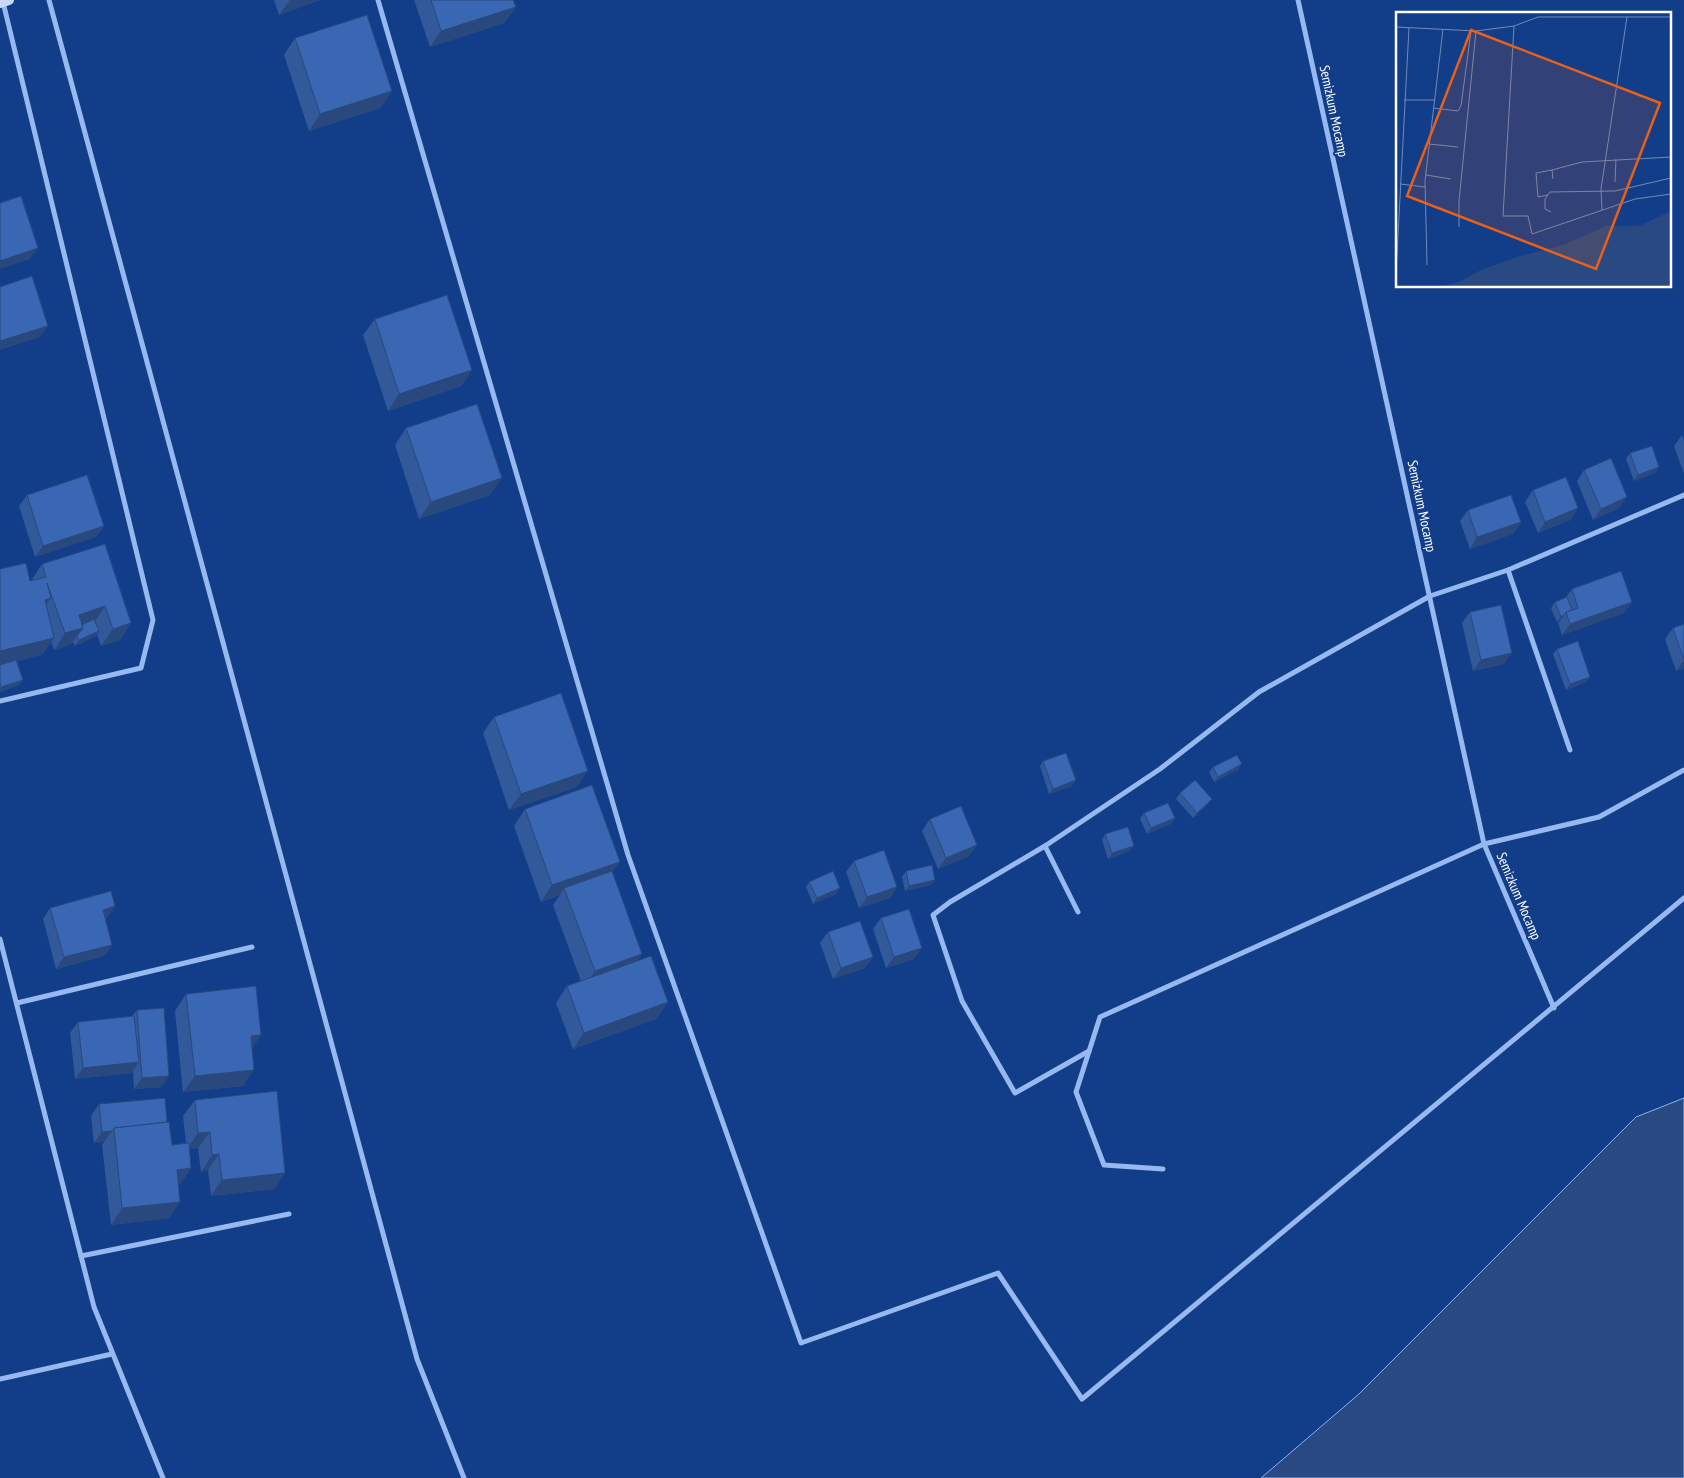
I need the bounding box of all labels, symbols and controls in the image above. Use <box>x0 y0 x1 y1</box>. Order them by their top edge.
inset map <box>1396 12 1672 288</box>
street label: Semizkum Mocamp <box>1315 63 1353 159</box>
street label: Semizkum Mocamp <box>1403 458 1441 554</box>
street label: Semizkum Mocamp <box>1492 850 1546 942</box>

